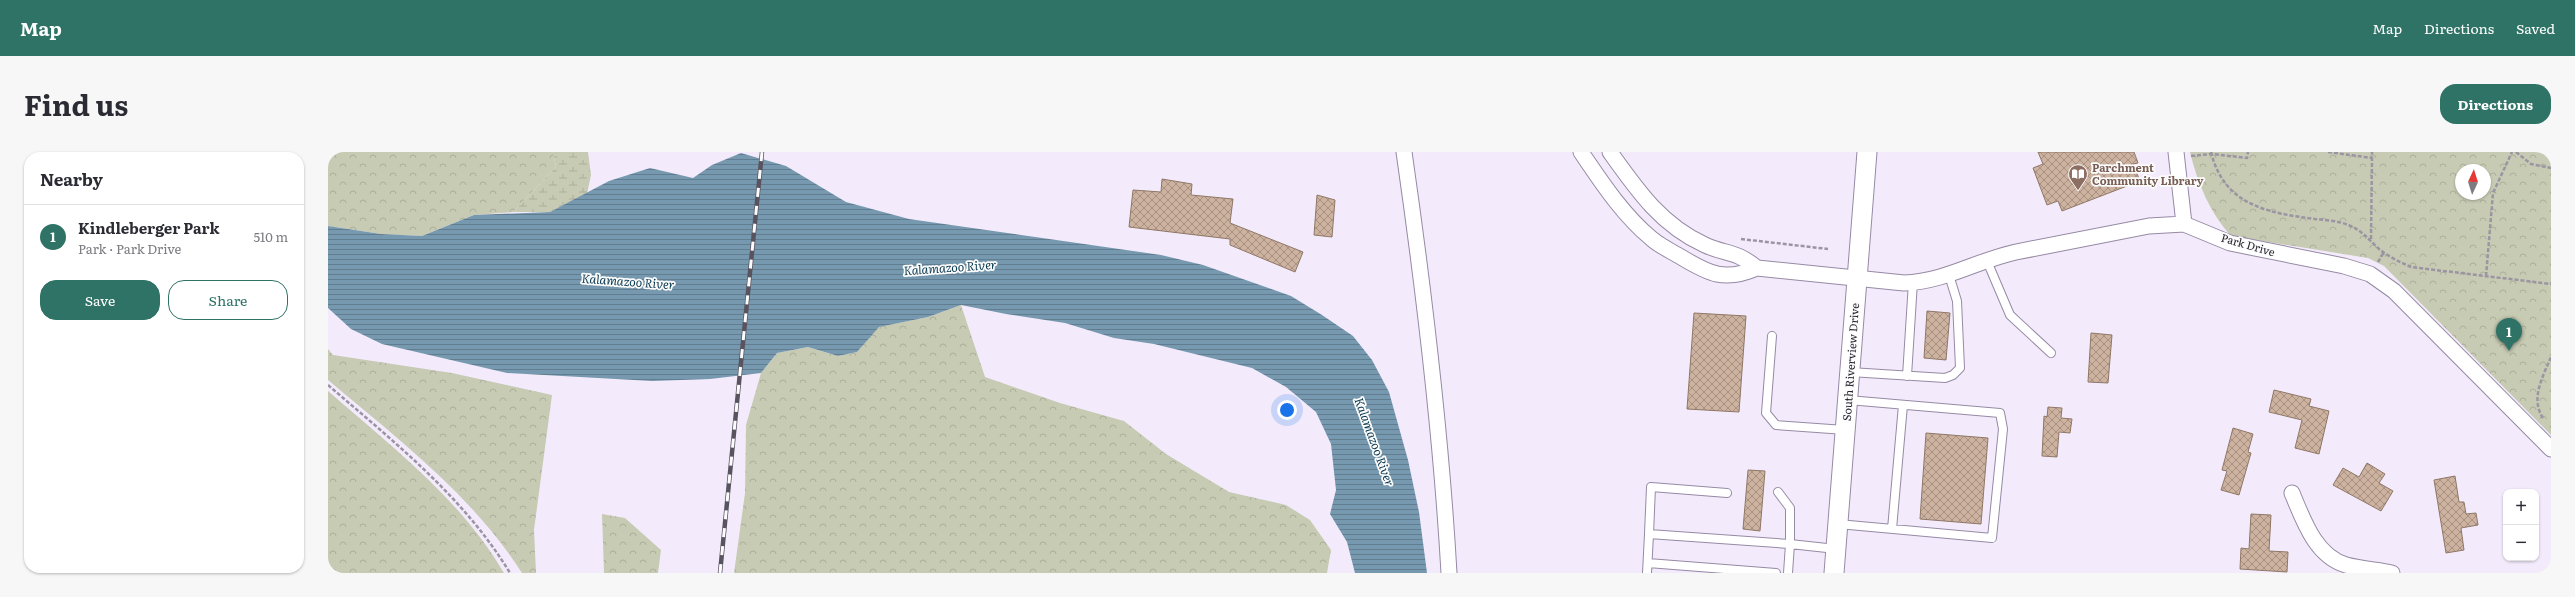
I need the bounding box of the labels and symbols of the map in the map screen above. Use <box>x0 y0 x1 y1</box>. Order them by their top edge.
place label: Parchment Community Library <box>2092 159 2204 188</box>
library icon: Parchment Community Library <box>2067 163 2089 191</box>
north arrow <box>2455 164 2491 200</box>
street label: Park Drive <box>2220 229 2277 259</box>
water label: Kalamazoo River <box>903 255 997 279</box>
water label: Kalamazoo River <box>581 269 676 293</box>
street label: South Riverview Drive <box>1838 302 1862 421</box>
pin: 1 <box>2496 318 2522 351</box>
water label: Kalamazoo River <box>1351 395 1399 489</box>
your location <box>1277 400 1297 420</box>

